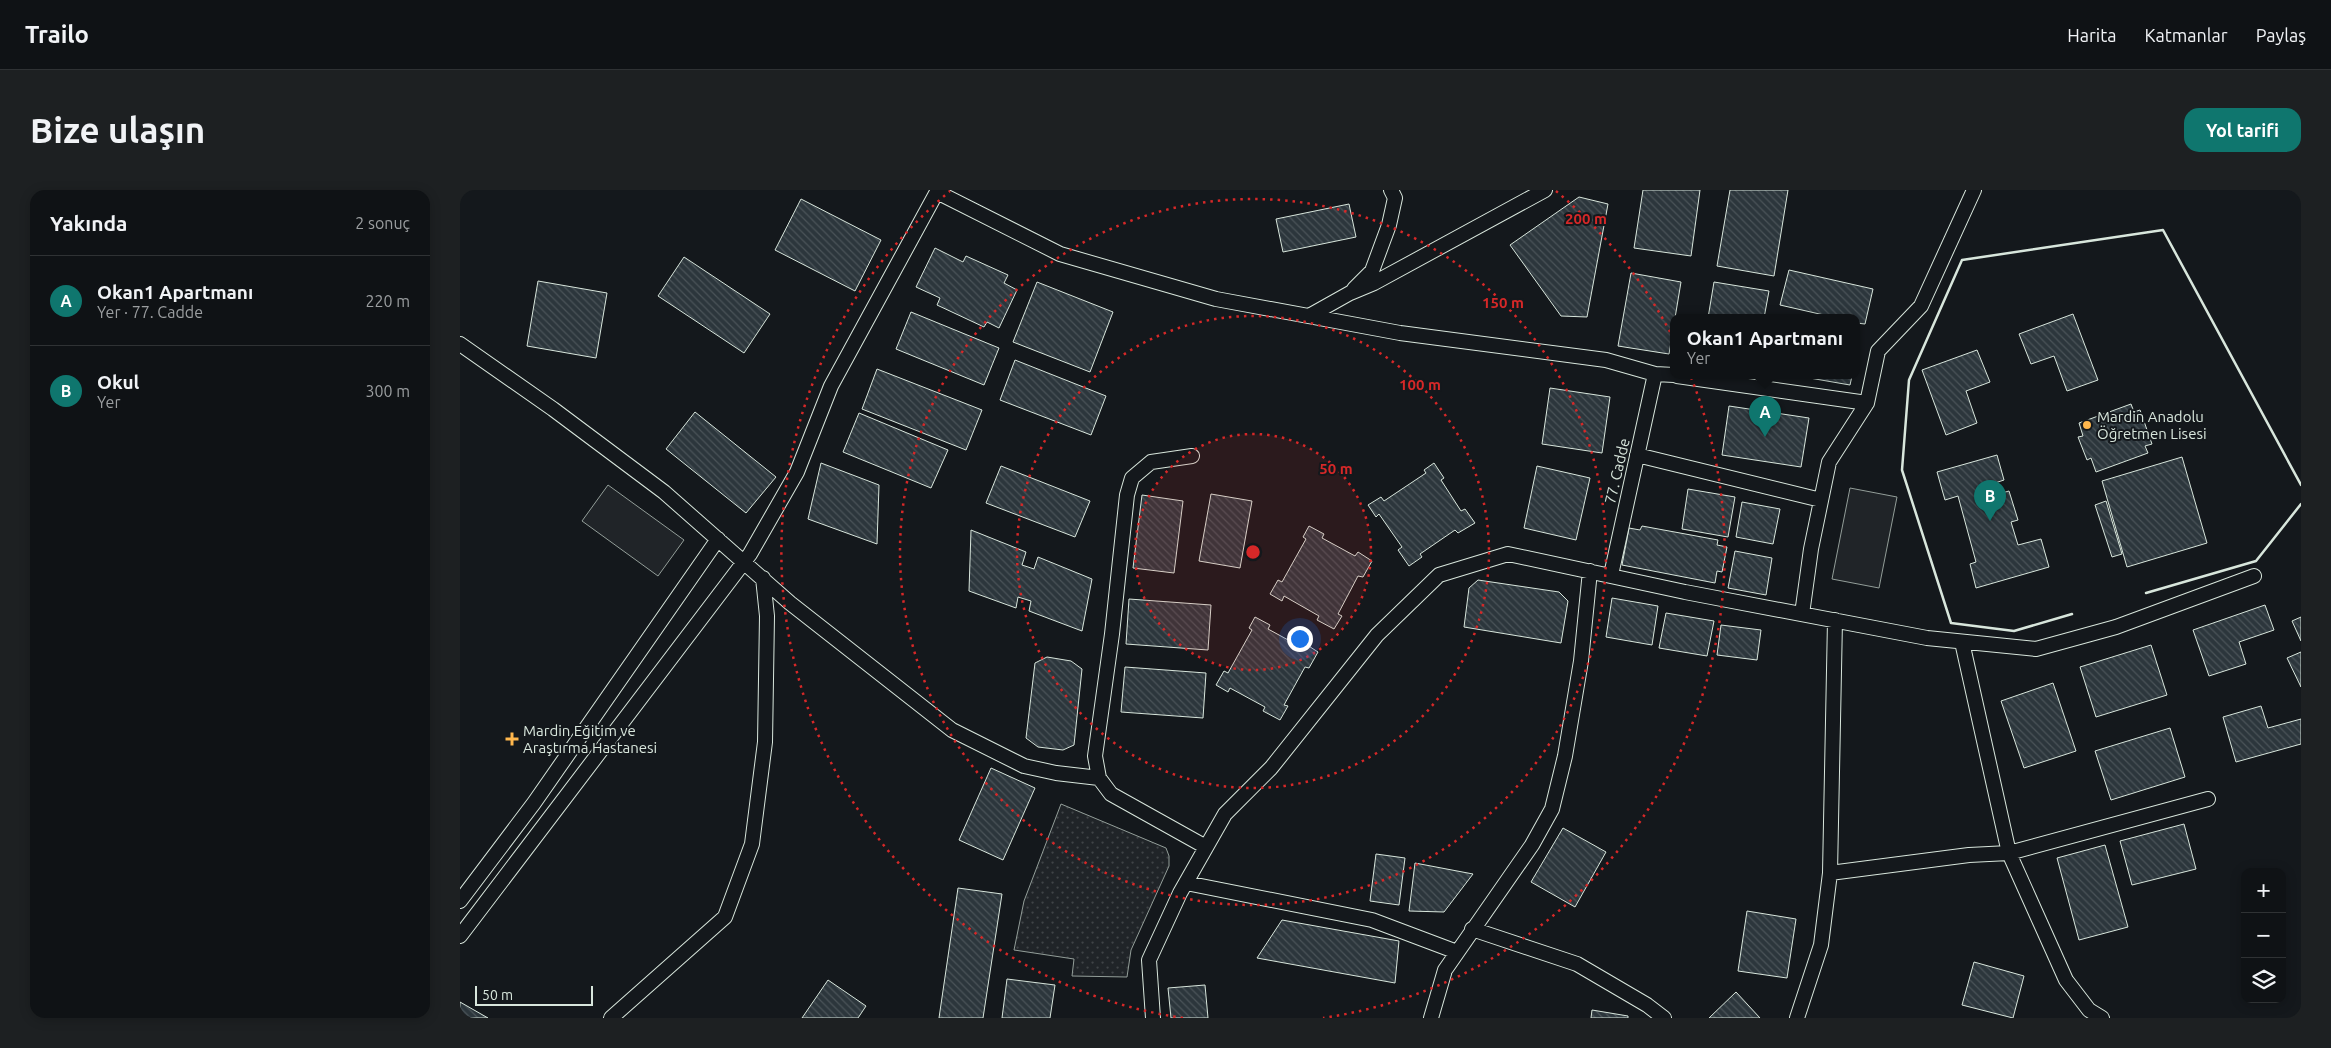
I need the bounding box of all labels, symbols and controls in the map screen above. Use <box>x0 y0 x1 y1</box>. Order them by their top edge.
text: Trailo <box>25 21 89 48</box>
text: Harita <box>2067 25 2117 45</box>
text: Katmanlar <box>2145 25 2228 45</box>
text: Paylaş <box>2256 25 2306 45</box>
button: Yol tarifi <box>2184 108 2301 152</box>
text: Bize ulaşın <box>30 110 205 150</box>
text: 200 m <box>1565 210 1607 227</box>
text: Yakında <box>50 211 127 235</box>
text: 2 sonuç <box>355 214 410 232</box>
text: Okan1 Apartmanı <box>97 281 253 303</box>
text: A <box>60 292 72 310</box>
text: 220 m <box>365 292 410 310</box>
text: 150 m <box>1482 294 1524 311</box>
text: Yer · 77. Cadde <box>97 303 203 321</box>
popup <box>1670 314 1860 379</box>
text: Okan1 Apartmanı <box>1687 327 1843 349</box>
text: Yer <box>1687 349 1710 367</box>
text: Okul <box>97 371 139 393</box>
text: 100 m <box>1399 376 1441 393</box>
text: B <box>61 382 71 400</box>
text: 300 m <box>365 382 410 400</box>
text: Yer <box>97 393 120 411</box>
pin: A <box>1749 396 1781 437</box>
place label: Mardin Anadolu Öğretmen Lisesi <box>2097 408 2207 442</box>
marker: Mardin Anadolu Öğretmen Lisesi <box>2081 419 2093 431</box>
street label: 77. Cadde <box>1601 437 1633 505</box>
text: 50 m <box>1319 460 1353 477</box>
pin: B <box>1974 480 2006 521</box>
centre of rings <box>1244 543 1262 561</box>
your location <box>1287 626 1313 652</box>
place label: Mardin Eğitim ve Araştırma Hastanesi <box>523 722 657 756</box>
marker: Mardin Eğitim ve Araştırma Hastanesi <box>505 732 519 746</box>
map controls <box>2241 868 2286 1003</box>
button: + <box>2241 868 2286 913</box>
button: − <box>2241 913 2286 958</box>
button: layers <box>2241 958 2286 1003</box>
scale bar <box>475 983 592 1006</box>
text: 50 m <box>482 987 513 1003</box>

